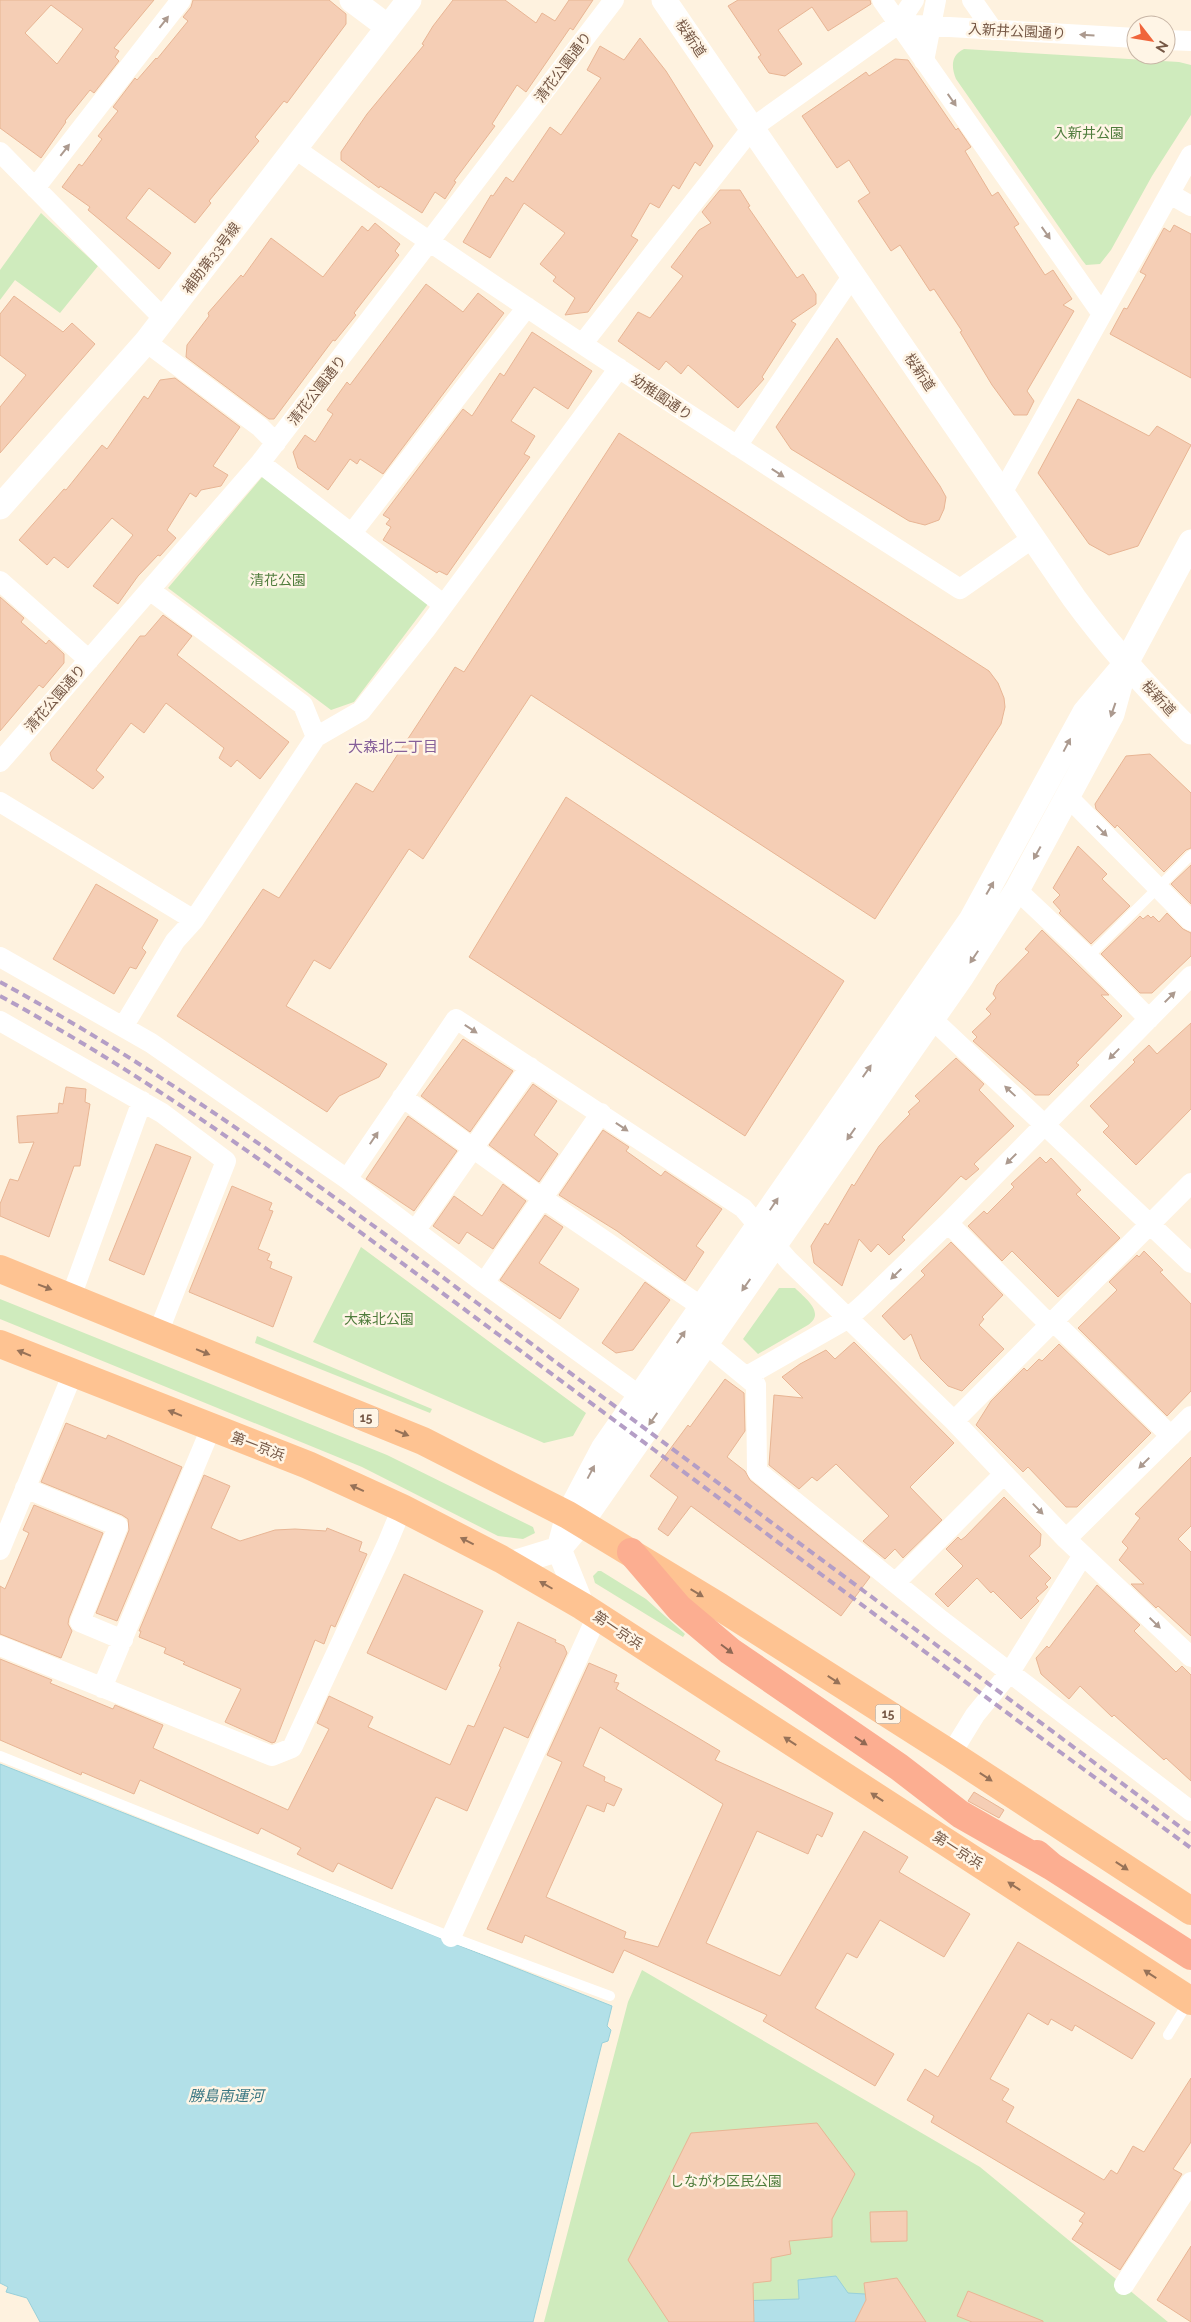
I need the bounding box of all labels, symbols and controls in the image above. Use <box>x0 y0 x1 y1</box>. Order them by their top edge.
one-way arrow <box>159 15 170 28</box>
north arrow <box>1126 15 1176 65</box>
street label: 桜新道 <box>673 16 709 60</box>
street label: 入新井公園通り <box>968 20 1066 42</box>
street label: 清花公園通り <box>531 29 595 105</box>
one-way arrow <box>1079 31 1095 39</box>
text: N <box>1153 38 1172 55</box>
one-way arrow <box>947 94 957 107</box>
park label: 入新井公園 <box>1054 125 1124 141</box>
one-way arrow <box>59 144 70 157</box>
street label: 補助第33号線 <box>179 219 243 297</box>
one-way arrow <box>1041 226 1051 240</box>
street label: 桜新道 <box>902 350 938 394</box>
street label: 清花公園通り <box>285 352 349 428</box>
street label: 幼稚園通り <box>629 371 695 423</box>
one-way arrow <box>771 468 785 477</box>
park label: 清花公園 <box>250 572 306 588</box>
street label: 清花公園通り <box>21 661 89 735</box>
street label: 桜新道 <box>1139 677 1179 719</box>
one-way arrow <box>1109 702 1116 717</box>
district label: 大森北二丁目 <box>348 738 438 756</box>
one-way arrow <box>1063 738 1072 751</box>
one-way arrow <box>1096 825 1108 837</box>
one-way arrow <box>1033 846 1041 860</box>
one-way arrow <box>985 881 994 894</box>
one-way arrow <box>969 951 979 964</box>
one-way arrow <box>1164 992 1176 1004</box>
one-way arrow <box>464 1024 477 1033</box>
one-way arrow <box>1109 1047 1121 1059</box>
one-way arrow <box>862 1064 872 1077</box>
one-way arrow <box>1004 1085 1016 1097</box>
one-way arrow <box>615 1122 628 1132</box>
one-way arrow <box>847 1127 856 1140</box>
one-way arrow <box>369 1132 379 1145</box>
one-way arrow <box>1005 1153 1017 1165</box>
one-way arrow <box>769 1197 779 1211</box>
one-way arrow <box>890 1267 902 1279</box>
one-way arrow <box>741 1278 751 1292</box>
one-way arrow <box>38 1284 53 1291</box>
park label: 大森北公園 <box>344 1311 414 1327</box>
one-way arrow <box>676 1330 686 1344</box>
one-way arrow <box>196 1348 210 1356</box>
one-way arrow <box>16 1349 31 1357</box>
one-way arrow <box>167 1409 182 1417</box>
road number: 15 <box>354 1409 378 1428</box>
one-way arrow <box>648 1412 658 1425</box>
street label: 第一京浜 <box>229 1428 287 1464</box>
one-way arrow <box>395 1429 410 1437</box>
one-way arrow <box>1138 1457 1150 1469</box>
one-way arrow <box>587 1465 595 1480</box>
one-way arrow <box>350 1483 364 1491</box>
one-way arrow <box>1032 1503 1044 1515</box>
one-way arrow <box>460 1537 474 1545</box>
one-way arrow <box>539 1581 553 1589</box>
one-way arrow <box>691 1588 704 1597</box>
street label: 第一京浜 <box>590 1608 646 1652</box>
one-way arrow <box>1148 1617 1160 1629</box>
one-way arrow <box>720 1643 733 1654</box>
one-way arrow <box>828 1675 841 1685</box>
road number: 15 <box>876 1705 900 1724</box>
one-way arrow <box>784 1736 797 1746</box>
one-way arrow <box>854 1736 867 1746</box>
one-way arrow <box>979 1772 993 1782</box>
one-way arrow <box>871 1793 884 1802</box>
street label: 第一京浜 <box>930 1828 986 1872</box>
one-way arrow <box>1115 1861 1129 1871</box>
one-way arrow <box>1007 1881 1020 1891</box>
one-way arrow <box>1143 1970 1157 1979</box>
water label: 勝島南運河 <box>188 2087 266 2105</box>
park label: しながわ区民公園 <box>670 2173 782 2189</box>

